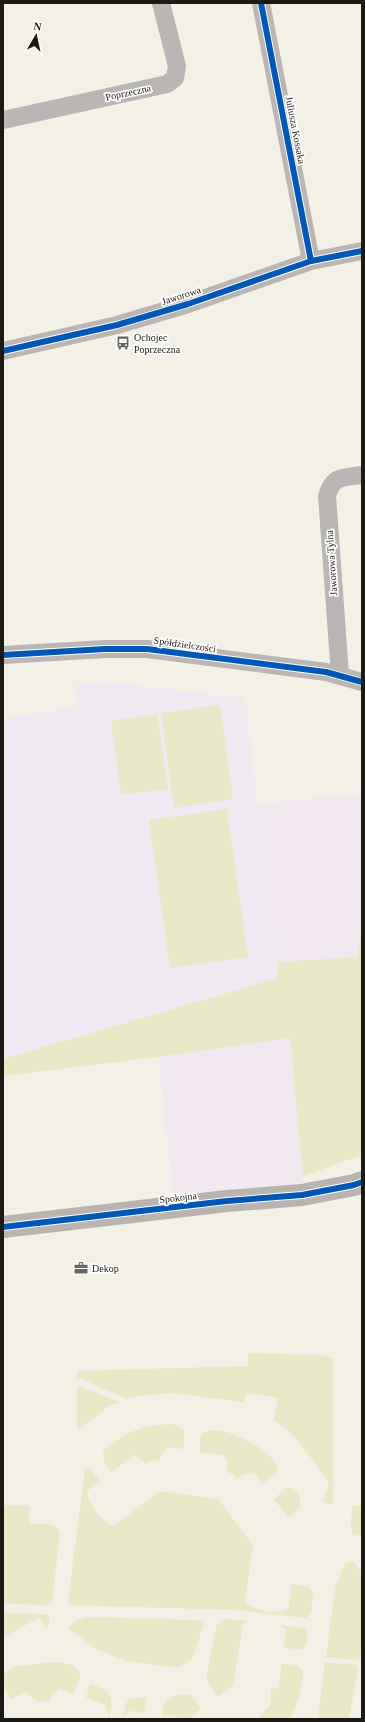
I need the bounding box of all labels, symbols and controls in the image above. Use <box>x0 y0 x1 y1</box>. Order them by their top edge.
north arrow <box>16 16 56 56</box>
text: N <box>33 20 42 33</box>
street label: Poprzeczna <box>104 82 152 103</box>
street label: Juliusza Kossaka <box>284 95 308 165</box>
street label: Jaworowa <box>160 284 203 307</box>
place label: Ochojec Poprzeczna <box>134 332 181 355</box>
bus stop icon: Ochojec Poprzeczna <box>115 335 131 351</box>
street label: Jaworowa Tylna <box>324 529 339 596</box>
street label: Spółdzielczości <box>153 635 217 654</box>
street label: Spokojna <box>159 1190 198 1205</box>
office icon: Dekop <box>73 1260 89 1276</box>
place label: Dekop <box>92 1263 119 1274</box>

